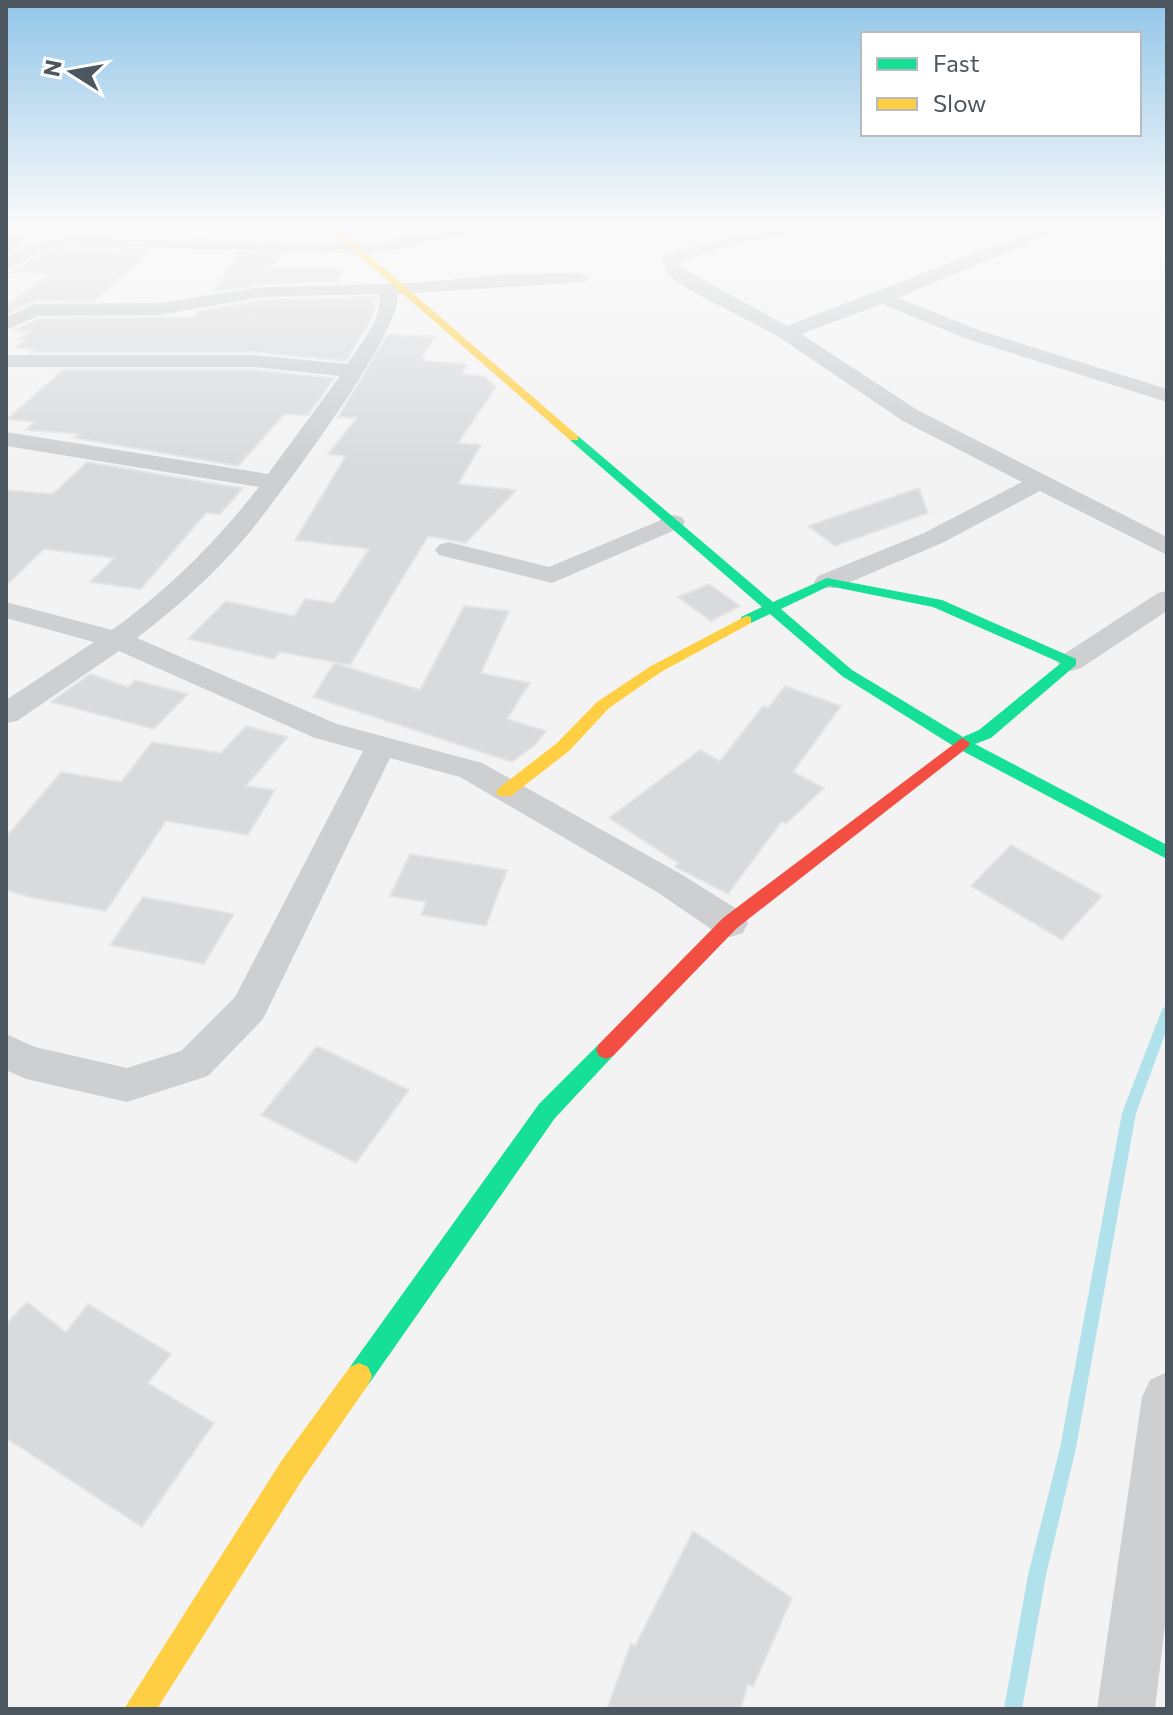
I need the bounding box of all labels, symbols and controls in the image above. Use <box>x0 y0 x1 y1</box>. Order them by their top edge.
north arrow <box>32 32 112 112</box>
legend <box>861 32 1141 136</box>
text: Fast <box>933 48 980 77</box>
text: N <box>37 57 67 79</box>
text: Slow <box>933 88 986 117</box>

